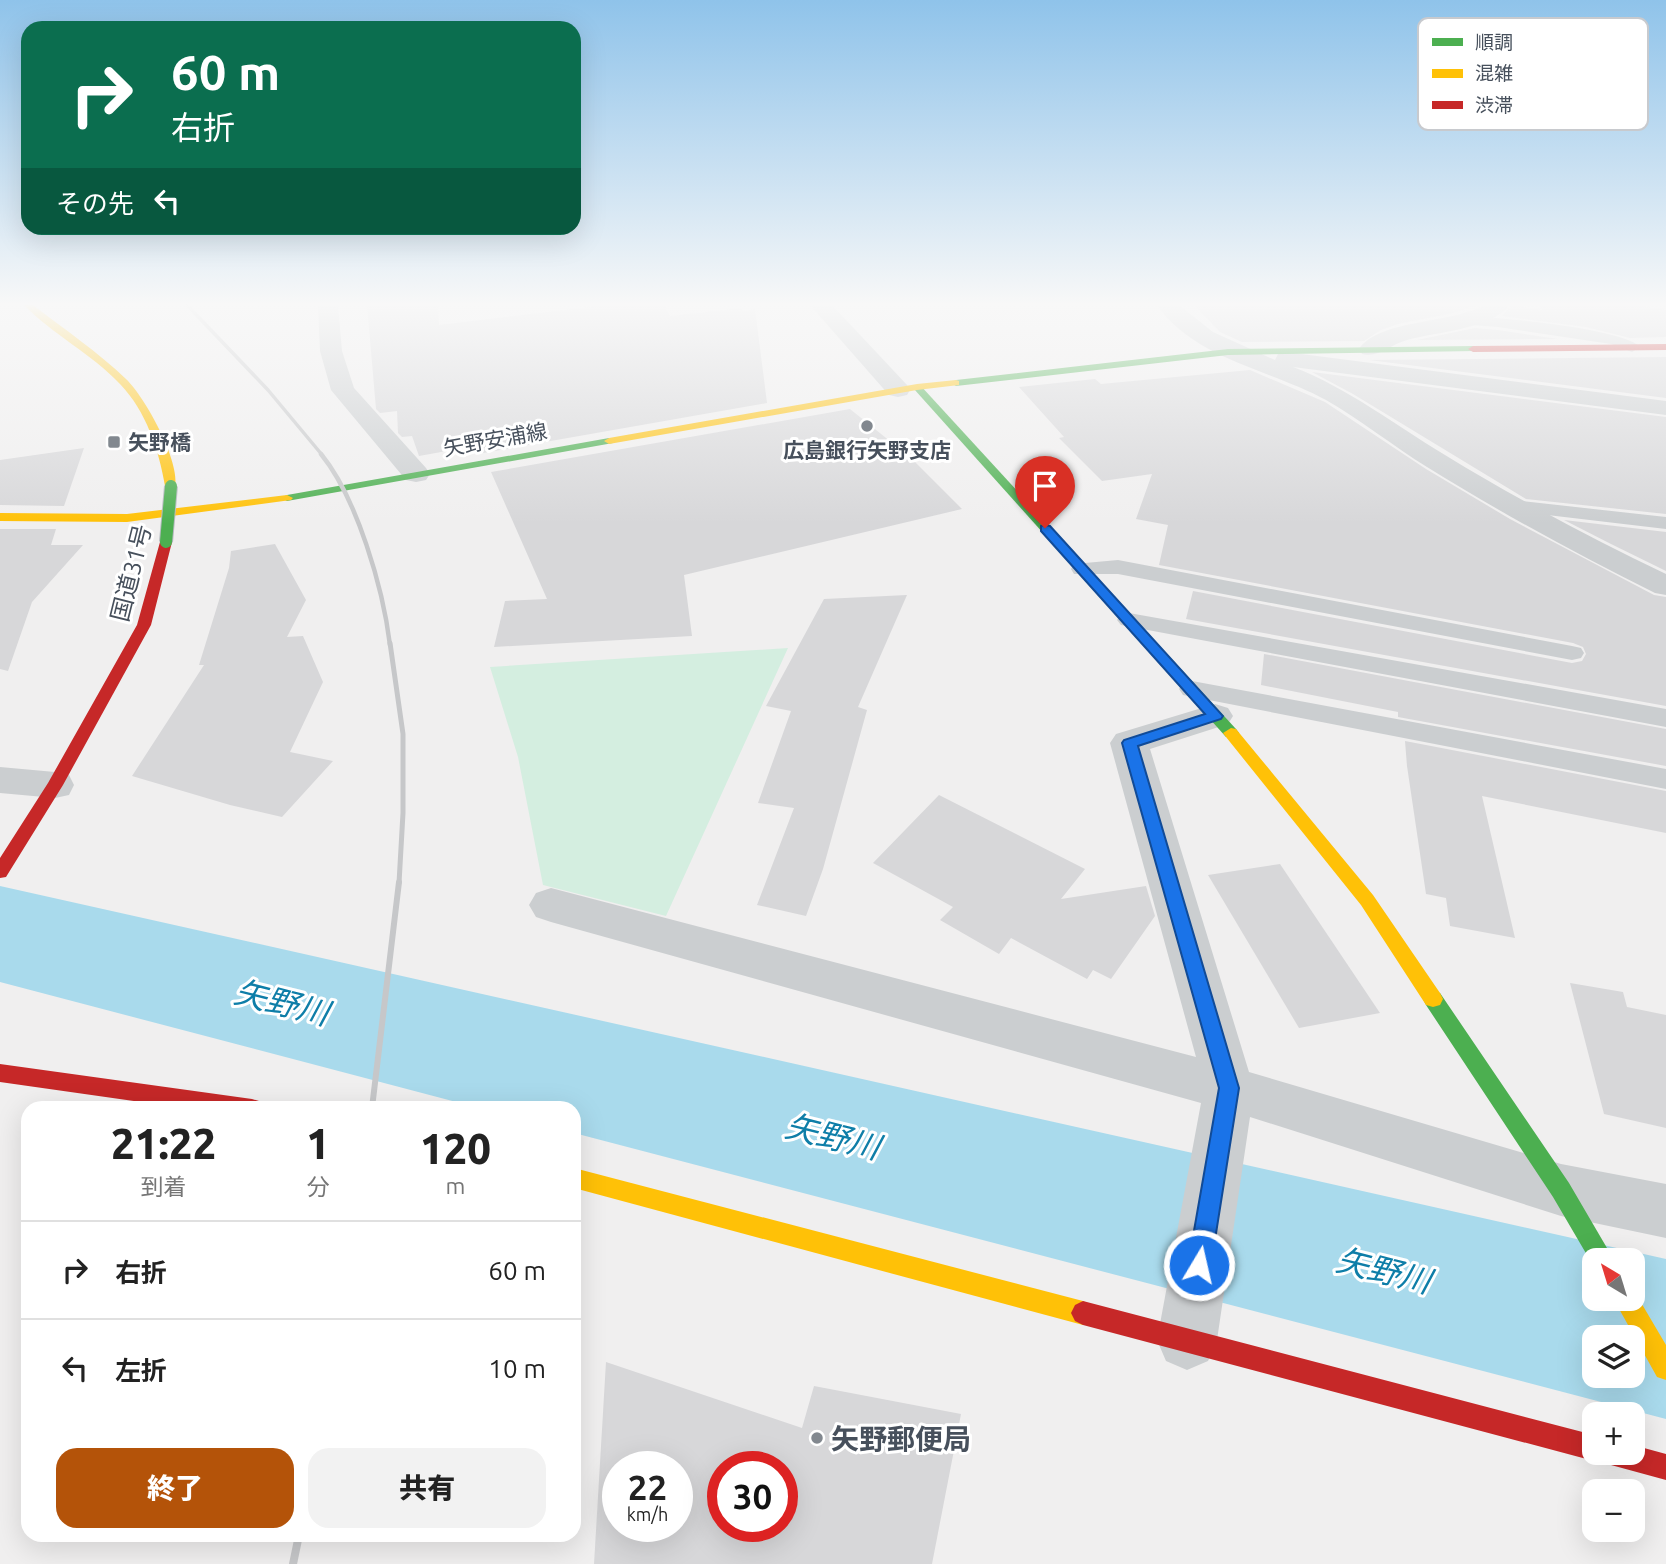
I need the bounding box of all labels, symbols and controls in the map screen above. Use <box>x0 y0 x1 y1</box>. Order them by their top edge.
legend <box>1418 18 1648 130</box>
text: 順調 <box>1475 31 1513 53</box>
text: 60 m <box>171 44 280 99</box>
icon: right <box>56 49 147 140</box>
text: 混雑 <box>1475 62 1513 84</box>
text: 渋滞 <box>1475 94 1513 116</box>
text: 右折 <box>171 109 235 145</box>
icon: left <box>148 182 186 220</box>
text: その先 <box>56 189 134 218</box>
street label: 矢野安浦線 <box>441 418 549 460</box>
marker: 広島銀行矢野支店 <box>859 418 875 434</box>
place label: 矢野橋 <box>128 430 191 454</box>
marker: 矢野橋 <box>106 434 122 450</box>
place label: 広島銀行矢野支店 <box>783 438 951 462</box>
pin <box>1015 456 1075 528</box>
icon: arrive <box>1026 467 1064 505</box>
street label: 国道31号 <box>106 522 156 624</box>
water label: 矢野川 <box>231 973 336 1032</box>
water label: 矢野川 <box>782 1107 887 1166</box>
text: 21:22 <box>111 1120 216 1167</box>
text: 1 <box>306 1120 330 1167</box>
text: 120 <box>420 1125 491 1172</box>
text: m <box>446 1173 465 1198</box>
text: 到着 <box>141 1174 187 1199</box>
text: 分 <box>307 1174 330 1199</box>
position arrow <box>1162 1228 1236 1302</box>
water label: 矢野川 <box>1333 1241 1438 1300</box>
north arrow <box>1582 1248 1645 1311</box>
map controls <box>1582 1248 1645 1542</box>
icon: right <box>56 1251 94 1289</box>
text: 60 m <box>488 1256 546 1285</box>
text: 右折 <box>115 1258 167 1287</box>
button: layers <box>1582 1325 1645 1388</box>
icon: left <box>56 1349 94 1387</box>
text: 10 m <box>488 1354 546 1383</box>
text: 左折 <box>115 1356 167 1385</box>
button: + <box>1582 1402 1645 1465</box>
place label: 矢野郵便局 <box>831 1423 971 1454</box>
marker: 矢野郵便局 <box>809 1430 825 1446</box>
button: 終了 <box>56 1448 294 1528</box>
button: 共有 <box>308 1448 546 1528</box>
speed limit sign: 30 <box>707 1451 798 1542</box>
text: 22 <box>628 1467 667 1507</box>
button: − <box>1582 1479 1645 1542</box>
text: km/h <box>627 1504 668 1524</box>

